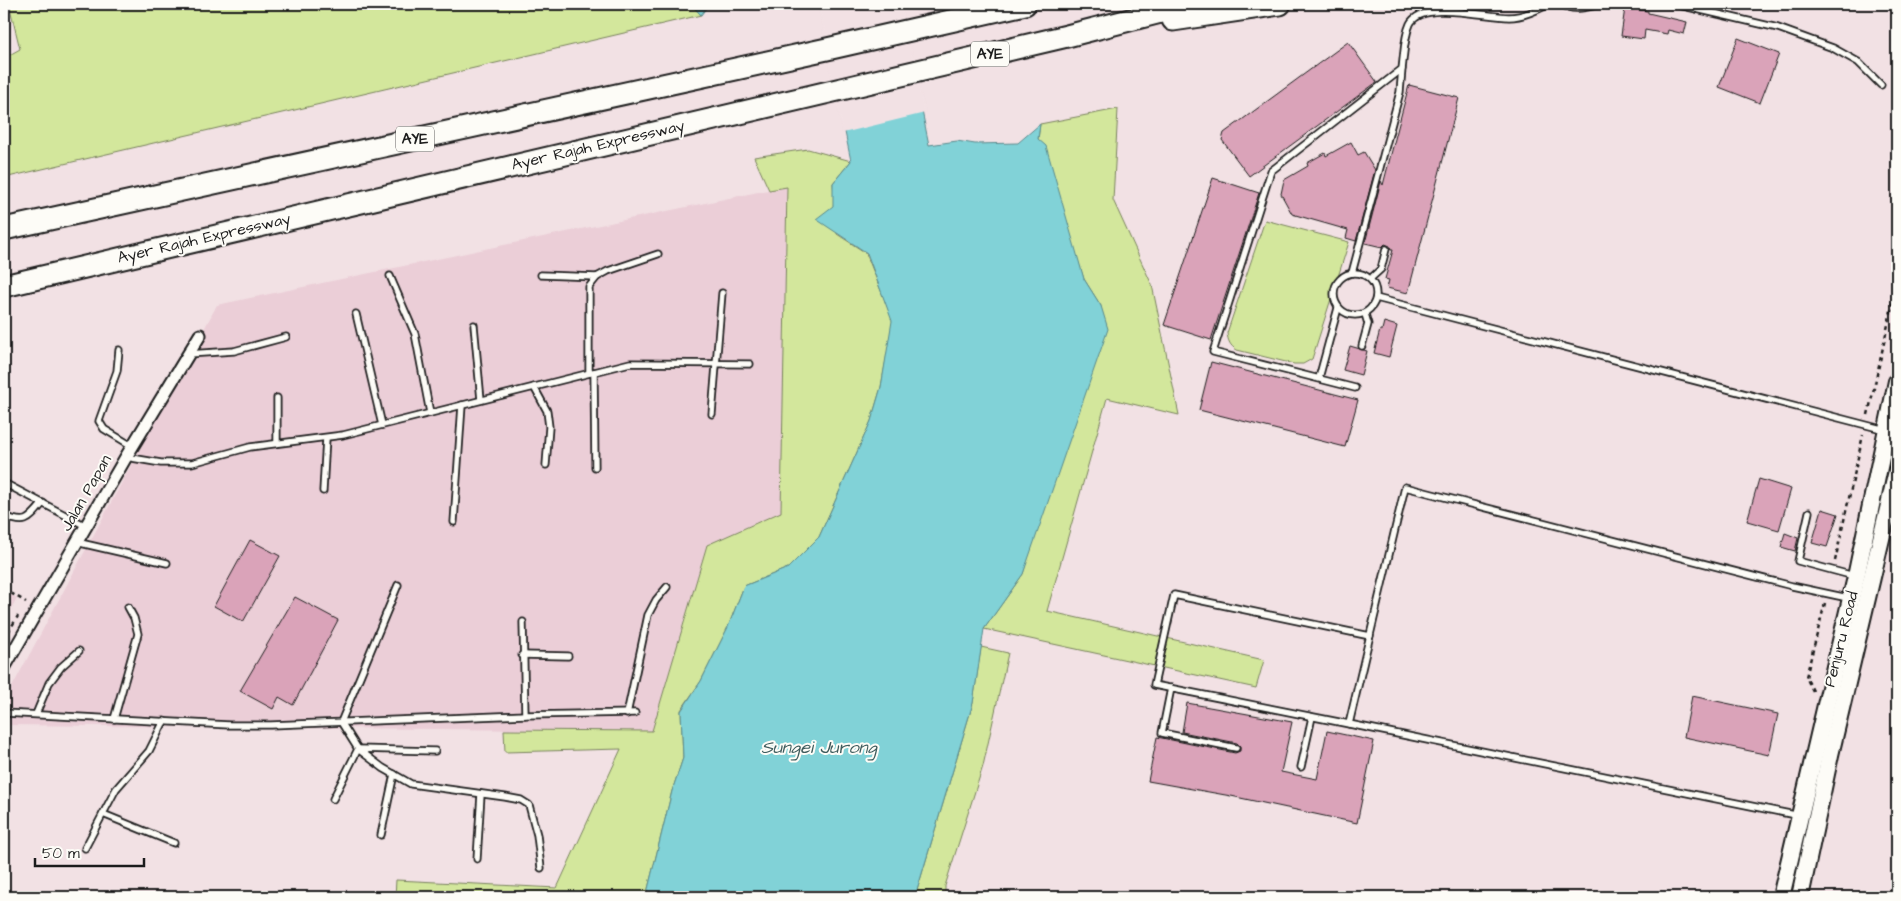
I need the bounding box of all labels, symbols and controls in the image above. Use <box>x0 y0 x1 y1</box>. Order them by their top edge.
road number: AYE <box>971 42 1009 66</box>
street label: Ayer Rajah Expressway <box>509 114 687 177</box>
road number: AYE <box>396 126 434 152</box>
street label: Ayer Rajah Expressway <box>115 207 293 270</box>
street label: Jalan Papan <box>55 451 117 535</box>
street label: Penjuru Road <box>1818 589 1864 689</box>
water label: Sungei Jurong <box>761 735 879 761</box>
scale bar <box>35 836 144 868</box>
text: 50 m <box>42 843 80 864</box>

